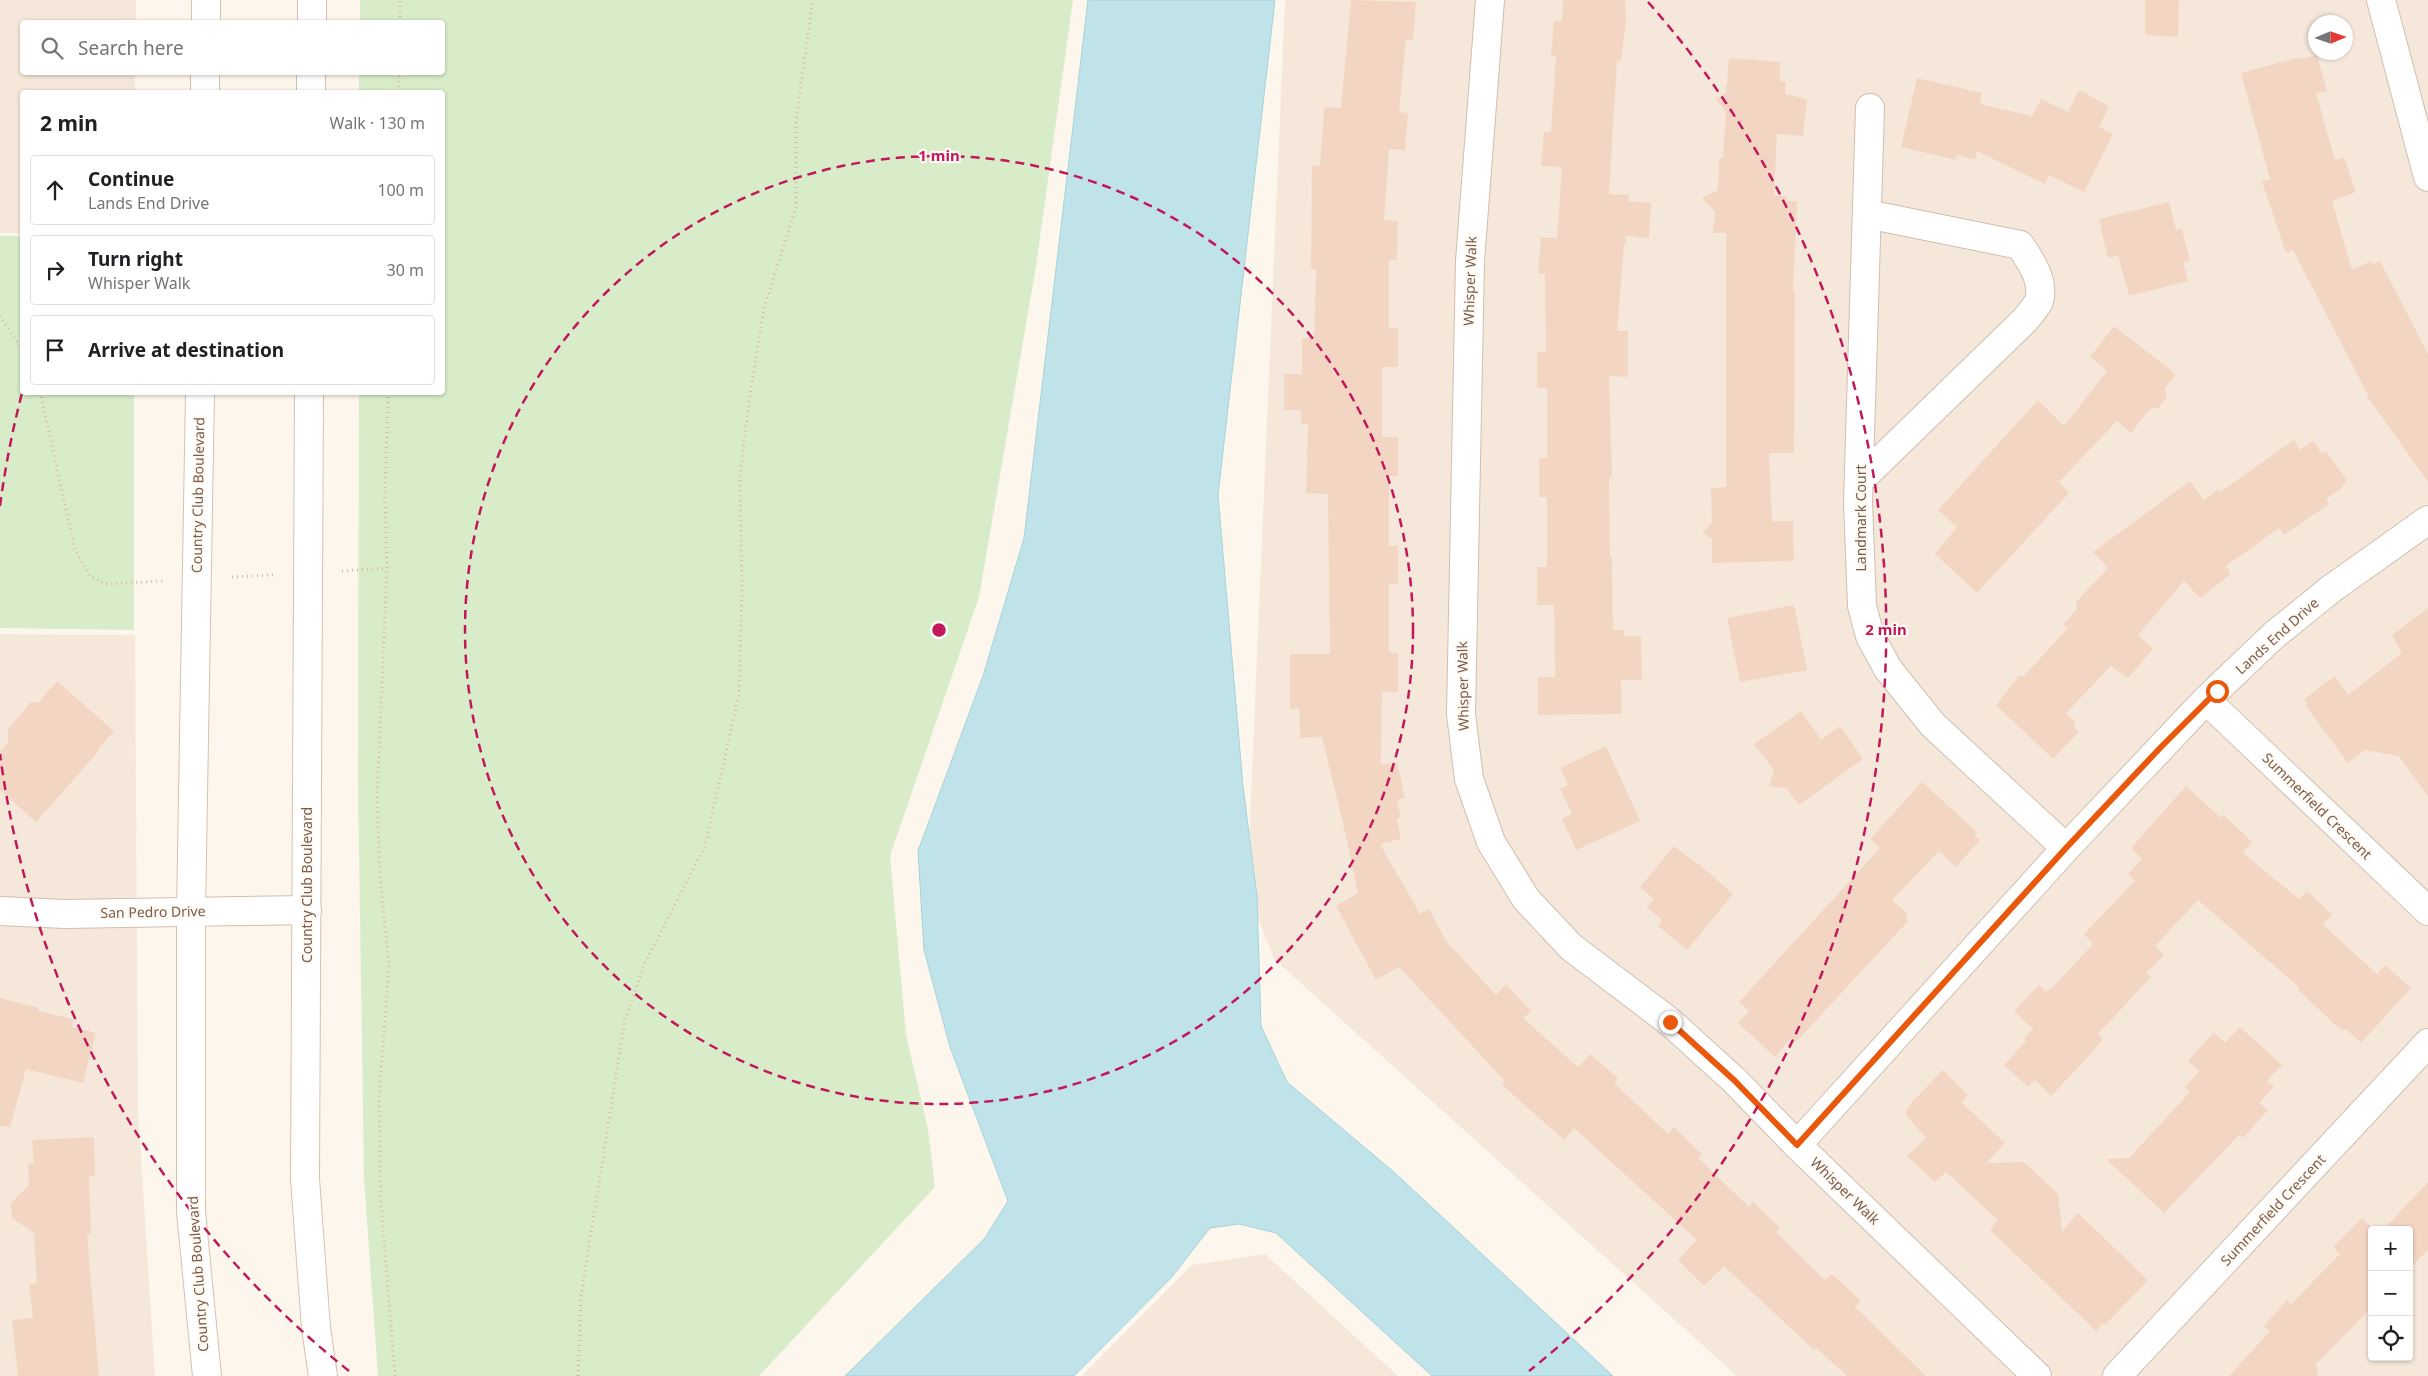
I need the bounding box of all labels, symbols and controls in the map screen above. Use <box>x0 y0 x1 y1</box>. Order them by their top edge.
north arrow <box>2308 15 2353 60</box>
search box <box>20 20 445 75</box>
icon: search <box>38 34 66 62</box>
text: Search here <box>78 35 184 61</box>
text: 2 min <box>40 109 98 137</box>
text: Walk · 130 m <box>330 112 425 134</box>
text: 1 min <box>918 145 960 165</box>
text: Continue <box>88 166 174 192</box>
icon: ahead <box>41 176 69 204</box>
text: 100 m <box>377 179 424 201</box>
text: Lands End Drive <box>88 192 209 214</box>
street label: Whisper Walk <box>1458 235 1481 326</box>
text: Turn right <box>88 246 183 272</box>
icon: right <box>41 256 69 284</box>
text: 30 m <box>387 259 424 281</box>
text: Whisper Walk <box>88 272 190 294</box>
icon: arrive <box>41 336 69 364</box>
text: Arrive at destination <box>88 337 284 363</box>
street label: Country Club Boulevard <box>187 417 208 573</box>
street label: Landmark Court <box>1851 464 1870 572</box>
street label: Lands End Drive <box>2231 593 2323 678</box>
text: 2 min <box>1865 619 1907 639</box>
centre of rings <box>930 621 948 639</box>
street label: Whisper Walk <box>1452 641 1473 731</box>
route start <box>2206 680 2229 703</box>
street label: Summerfield Crescent <box>2258 748 2376 863</box>
street label: Country Club Boulevard <box>297 807 316 963</box>
street label: San Pedro Drive <box>100 901 206 922</box>
route end <box>1659 1011 1682 1034</box>
street label: Summerfield Crescent <box>2216 1150 2329 1269</box>
street label: Whisper Walk <box>1807 1153 1885 1229</box>
street label: Country Club Boulevard <box>183 1195 212 1353</box>
map controls <box>2368 1226 2413 1361</box>
button: + <box>2368 1226 2413 1271</box>
button: − <box>2368 1271 2413 1316</box>
button: locate <box>2368 1316 2413 1361</box>

